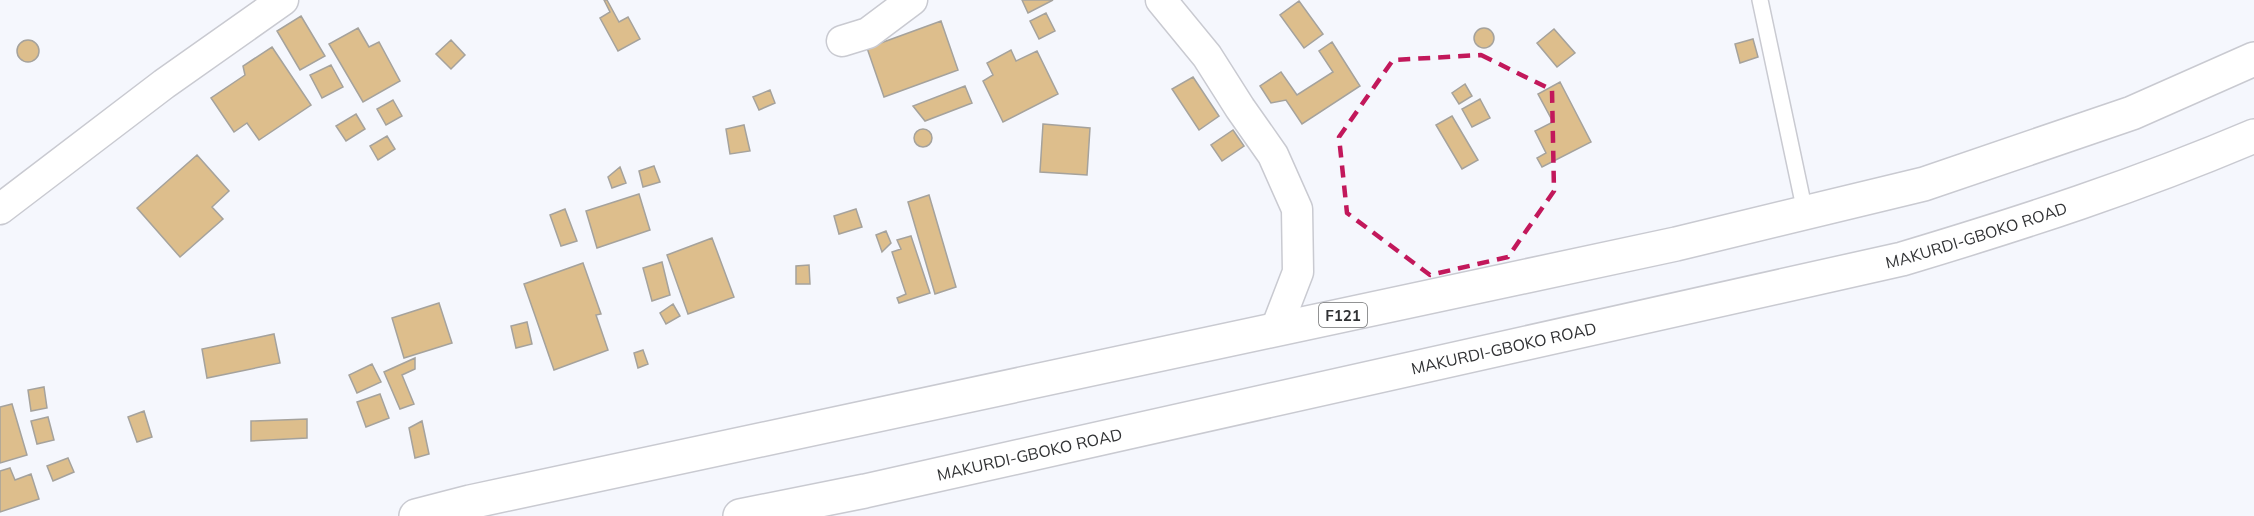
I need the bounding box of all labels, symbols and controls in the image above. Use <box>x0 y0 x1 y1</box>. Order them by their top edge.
street label: MAKURDI-GBOKO ROAD <box>1883 197 2070 272</box>
road number: F121 <box>1319 303 1367 327</box>
street label: MAKURDI-GBOKO ROAD <box>1409 318 1598 379</box>
street label: MAKURDI-GBOKO ROAD <box>935 424 1124 485</box>

